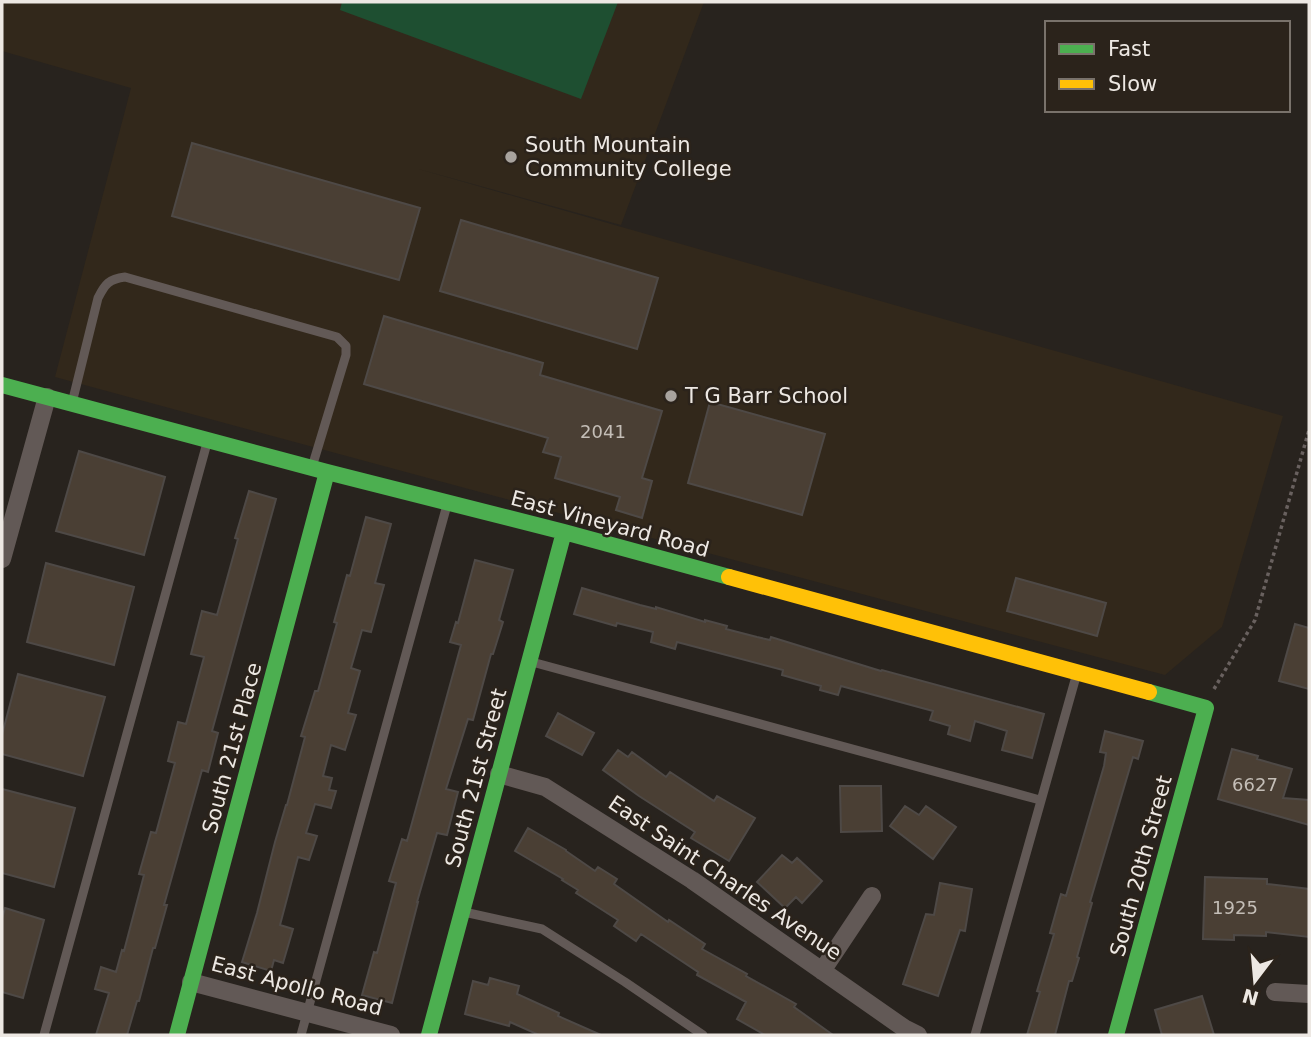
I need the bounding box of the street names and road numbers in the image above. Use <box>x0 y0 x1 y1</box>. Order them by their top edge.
street label: East Vineyard Road <box>508 486 712 562</box>
street label: South 21st Place <box>198 660 266 836</box>
street label: South 21st Street <box>441 686 511 870</box>
street label: South 20th Street <box>1105 773 1177 959</box>
street label: East Saint Charles Avenue <box>604 791 846 965</box>
street label: East Apollo Road <box>209 952 385 1020</box>

